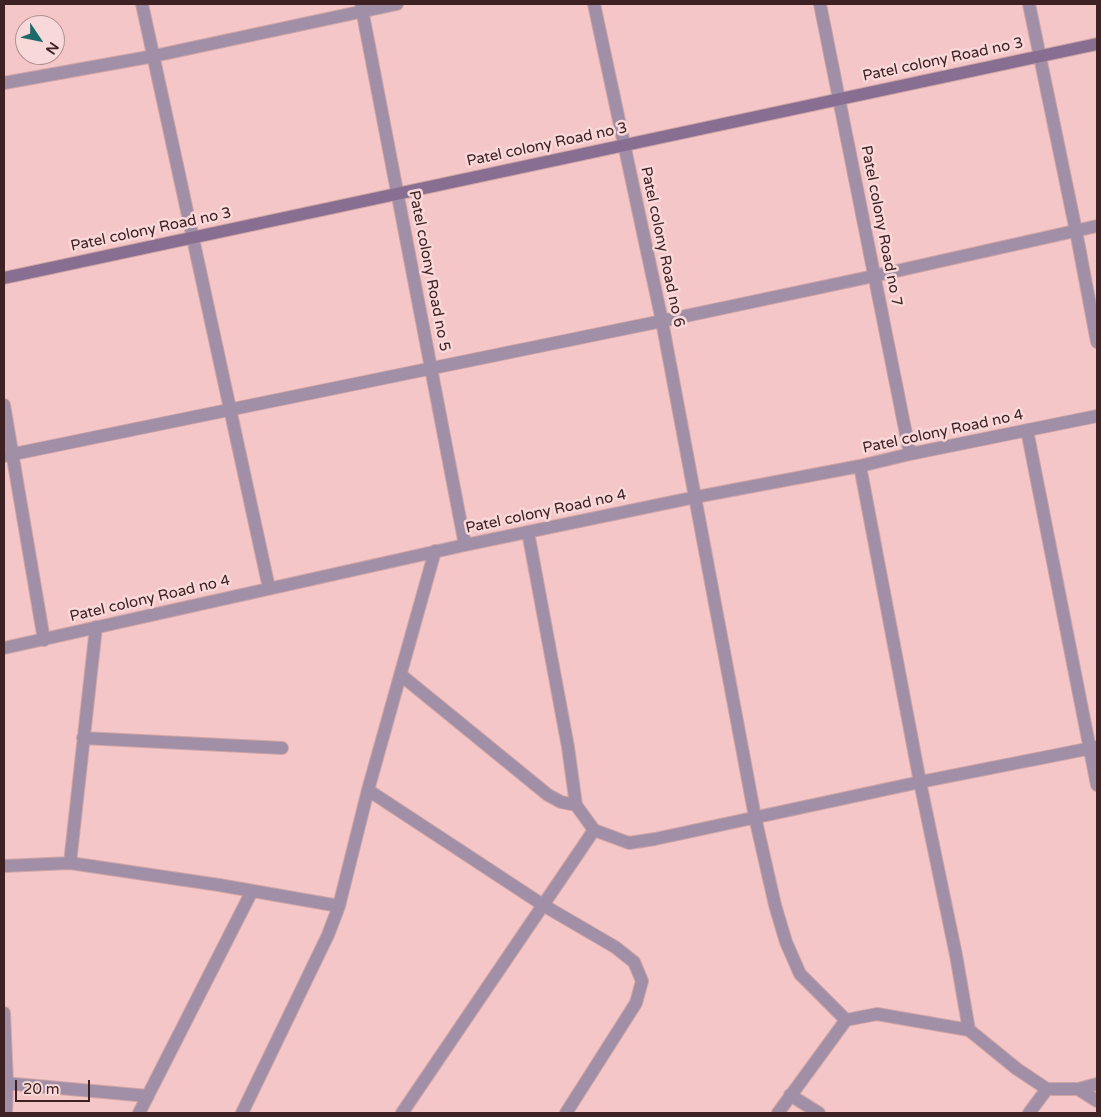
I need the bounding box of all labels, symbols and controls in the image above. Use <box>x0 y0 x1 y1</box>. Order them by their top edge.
north arrow <box>15 15 65 65</box>
street label: Patel colony Road no 3 <box>861 34 1025 86</box>
text: N <box>42 39 62 58</box>
street label: Patel colony Road no 3 <box>465 119 629 171</box>
street label: Patel colony Road no 7 <box>857 144 905 308</box>
street label: Patel colony Road no 6 <box>636 165 688 329</box>
street label: Patel colony Road no 5 <box>405 189 453 353</box>
street label: Patel colony Road no 3 <box>69 204 233 256</box>
street label: Patel colony Road no 4 <box>861 406 1025 458</box>
street label: Patel colony Road no 4 <box>464 486 628 538</box>
street label: Patel colony Road no 4 <box>68 572 232 626</box>
scale bar <box>18 1070 92 1102</box>
text: 20 m <box>23 1080 60 1098</box>

